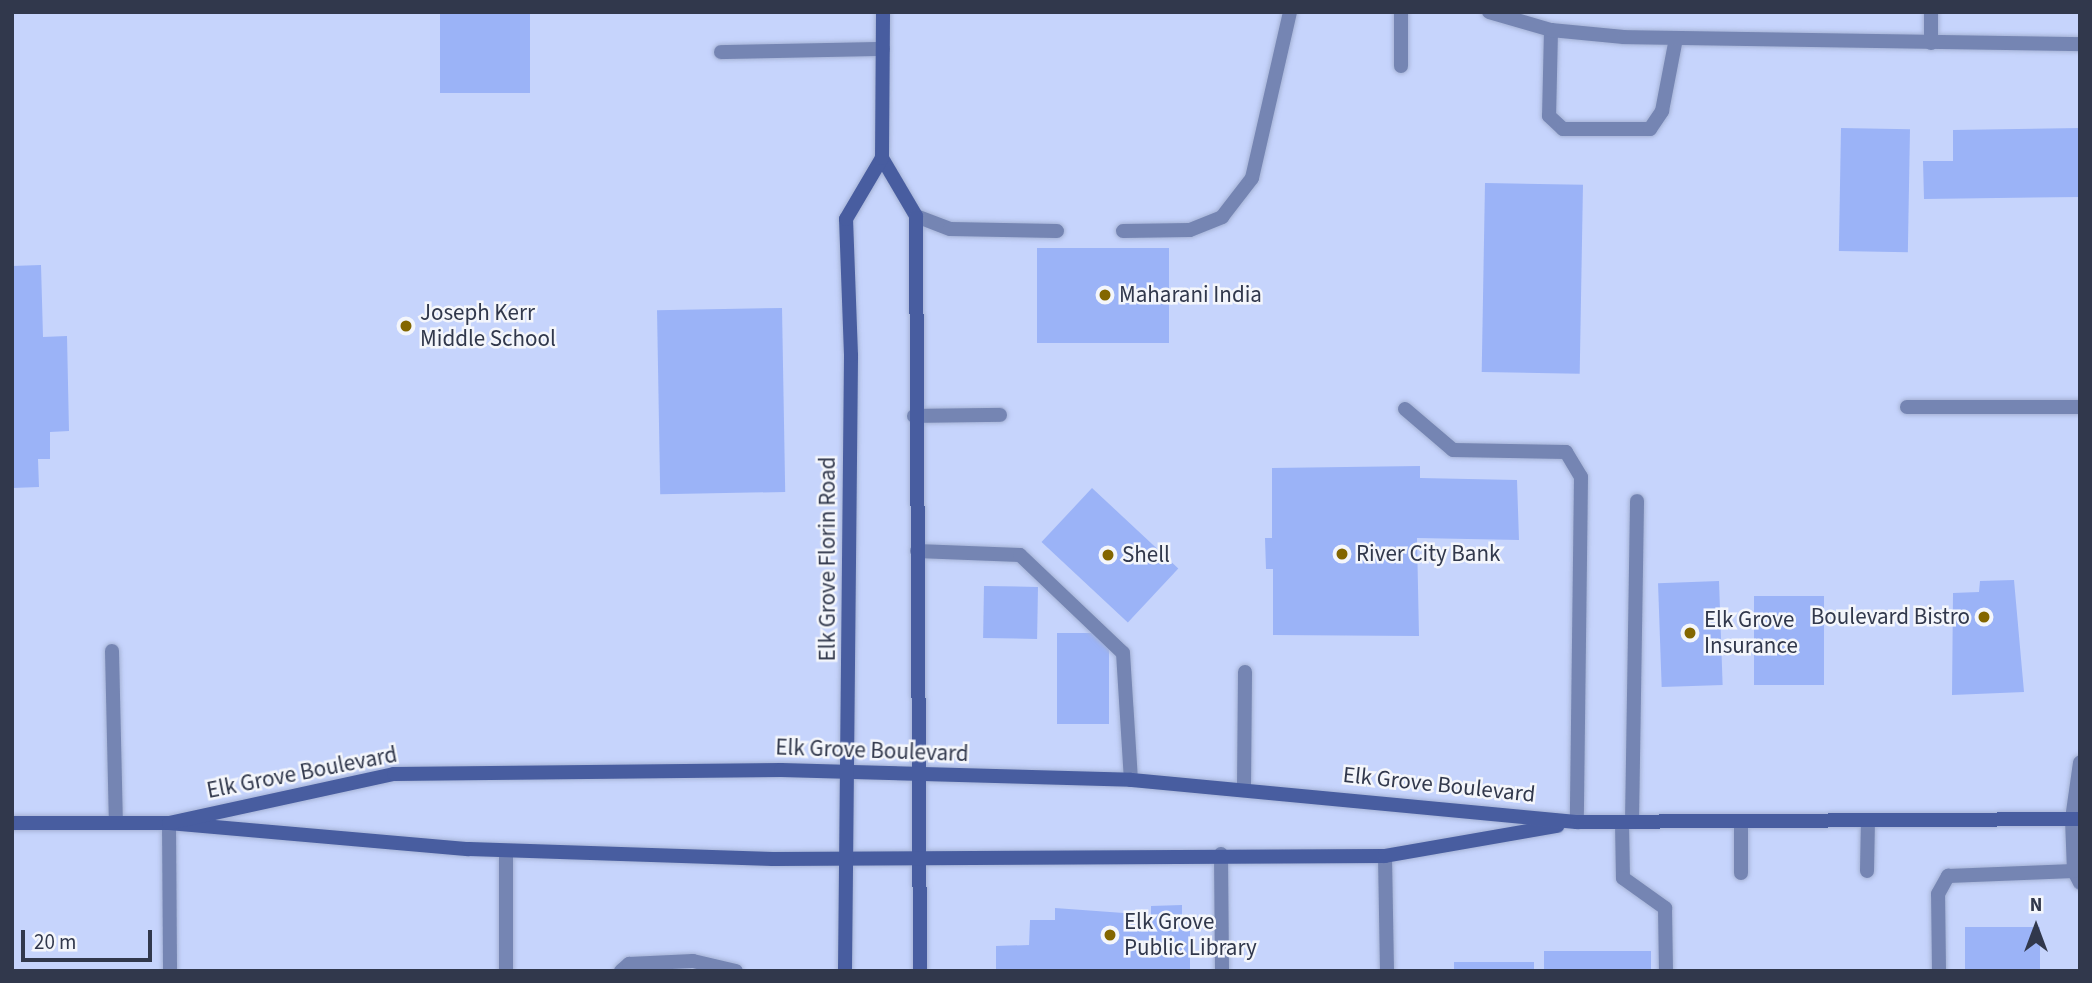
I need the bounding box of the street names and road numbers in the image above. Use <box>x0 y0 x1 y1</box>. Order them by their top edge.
street label: Elk Grove Florin Road <box>814 457 842 661</box>
street label: Elk Grove Boulevard <box>775 734 969 768</box>
street label: Elk Grove Boulevard <box>205 741 399 805</box>
street label: Elk Grove Boulevard <box>1341 761 1537 809</box>

